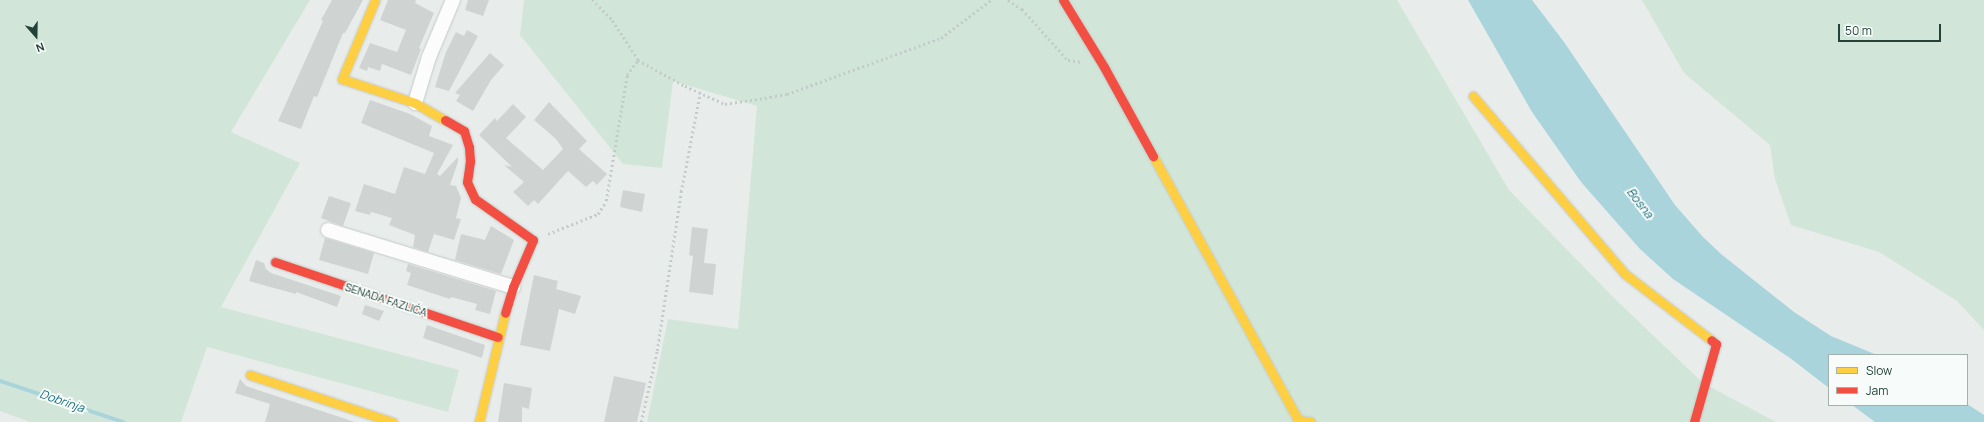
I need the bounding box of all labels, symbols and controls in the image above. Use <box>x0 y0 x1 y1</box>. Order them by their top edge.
north arrow <box>16 16 56 56</box>
scale bar <box>1840 16 1943 42</box>
text: 50 m <box>1845 22 1872 39</box>
text: N <box>34 39 47 56</box>
water label: Bosna <box>1624 185 1656 221</box>
street label: SENADA FAZLIĆA <box>343 280 429 320</box>
legend <box>1828 354 1968 406</box>
text: Slow <box>1866 362 1892 379</box>
text: Jam <box>1866 382 1888 399</box>
water label: Dobrinja <box>38 387 86 415</box>

